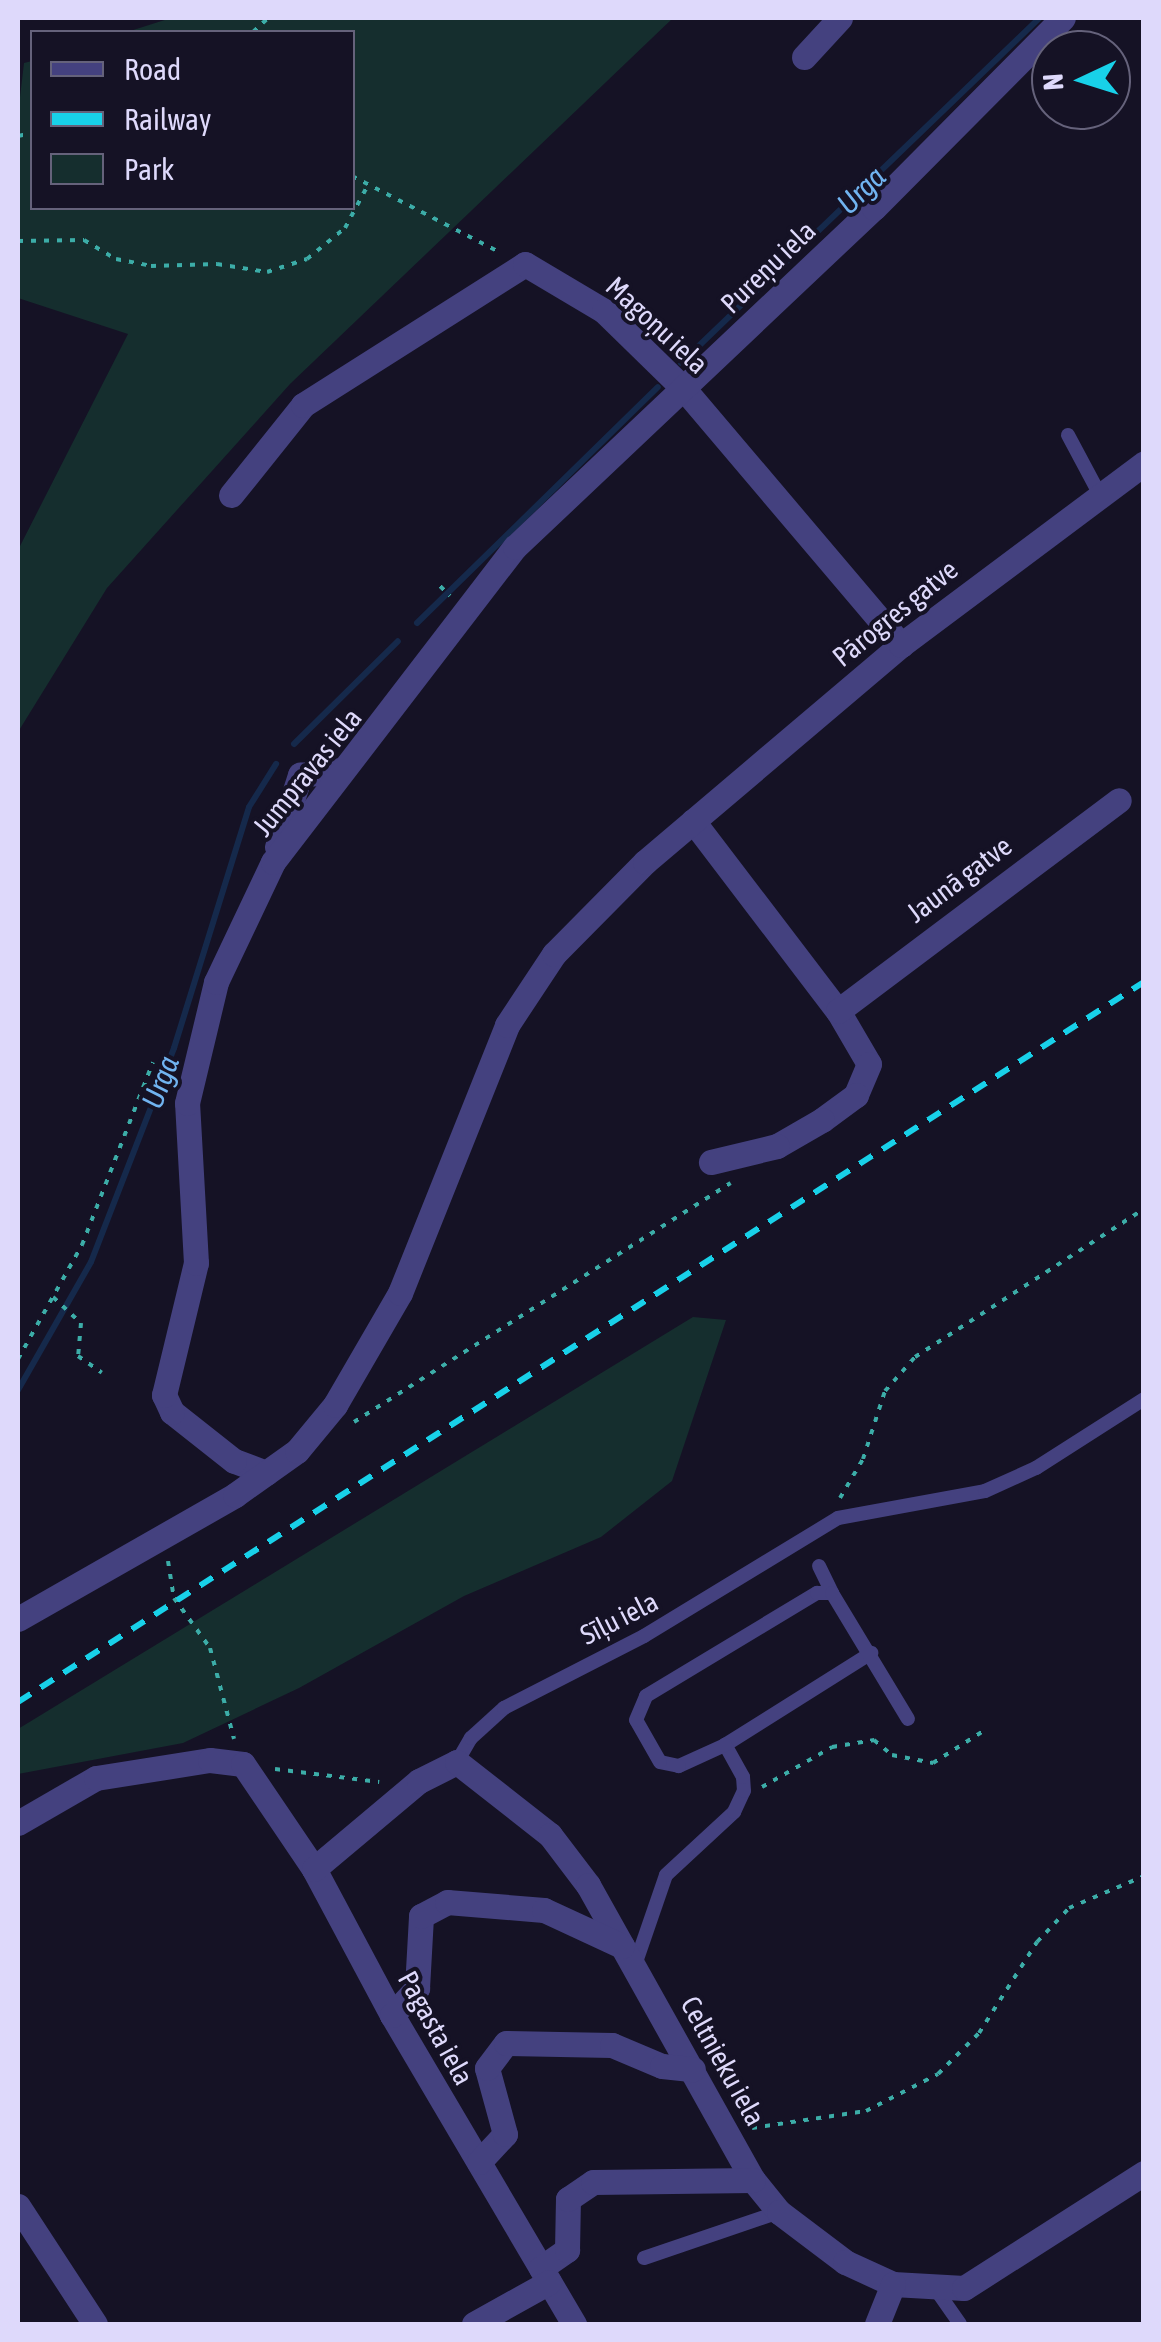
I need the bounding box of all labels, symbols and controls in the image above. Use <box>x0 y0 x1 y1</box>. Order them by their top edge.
legend <box>30 30 355 210</box>
north arrow <box>1031 30 1131 130</box>
text: Road <box>124 52 181 86</box>
text: N <box>1037 73 1070 91</box>
text: Railway <box>124 102 211 136</box>
text: Park <box>124 152 174 186</box>
water label: Urga <box>829 159 893 221</box>
street label: Pureņu iela <box>714 214 822 320</box>
street label: Magoņu iela <box>599 269 715 381</box>
street label: Pārogres gatve <box>826 552 964 674</box>
street label: Jumpravas iela <box>245 702 369 842</box>
street label: Jaunā gatve <box>900 829 1018 929</box>
water label: Urga <box>134 1051 186 1113</box>
street label: Sīļu iela <box>575 1584 663 1652</box>
street label: Pagasta iela <box>391 1965 481 2091</box>
street label: Celtnieku iela <box>674 1990 772 2132</box>

